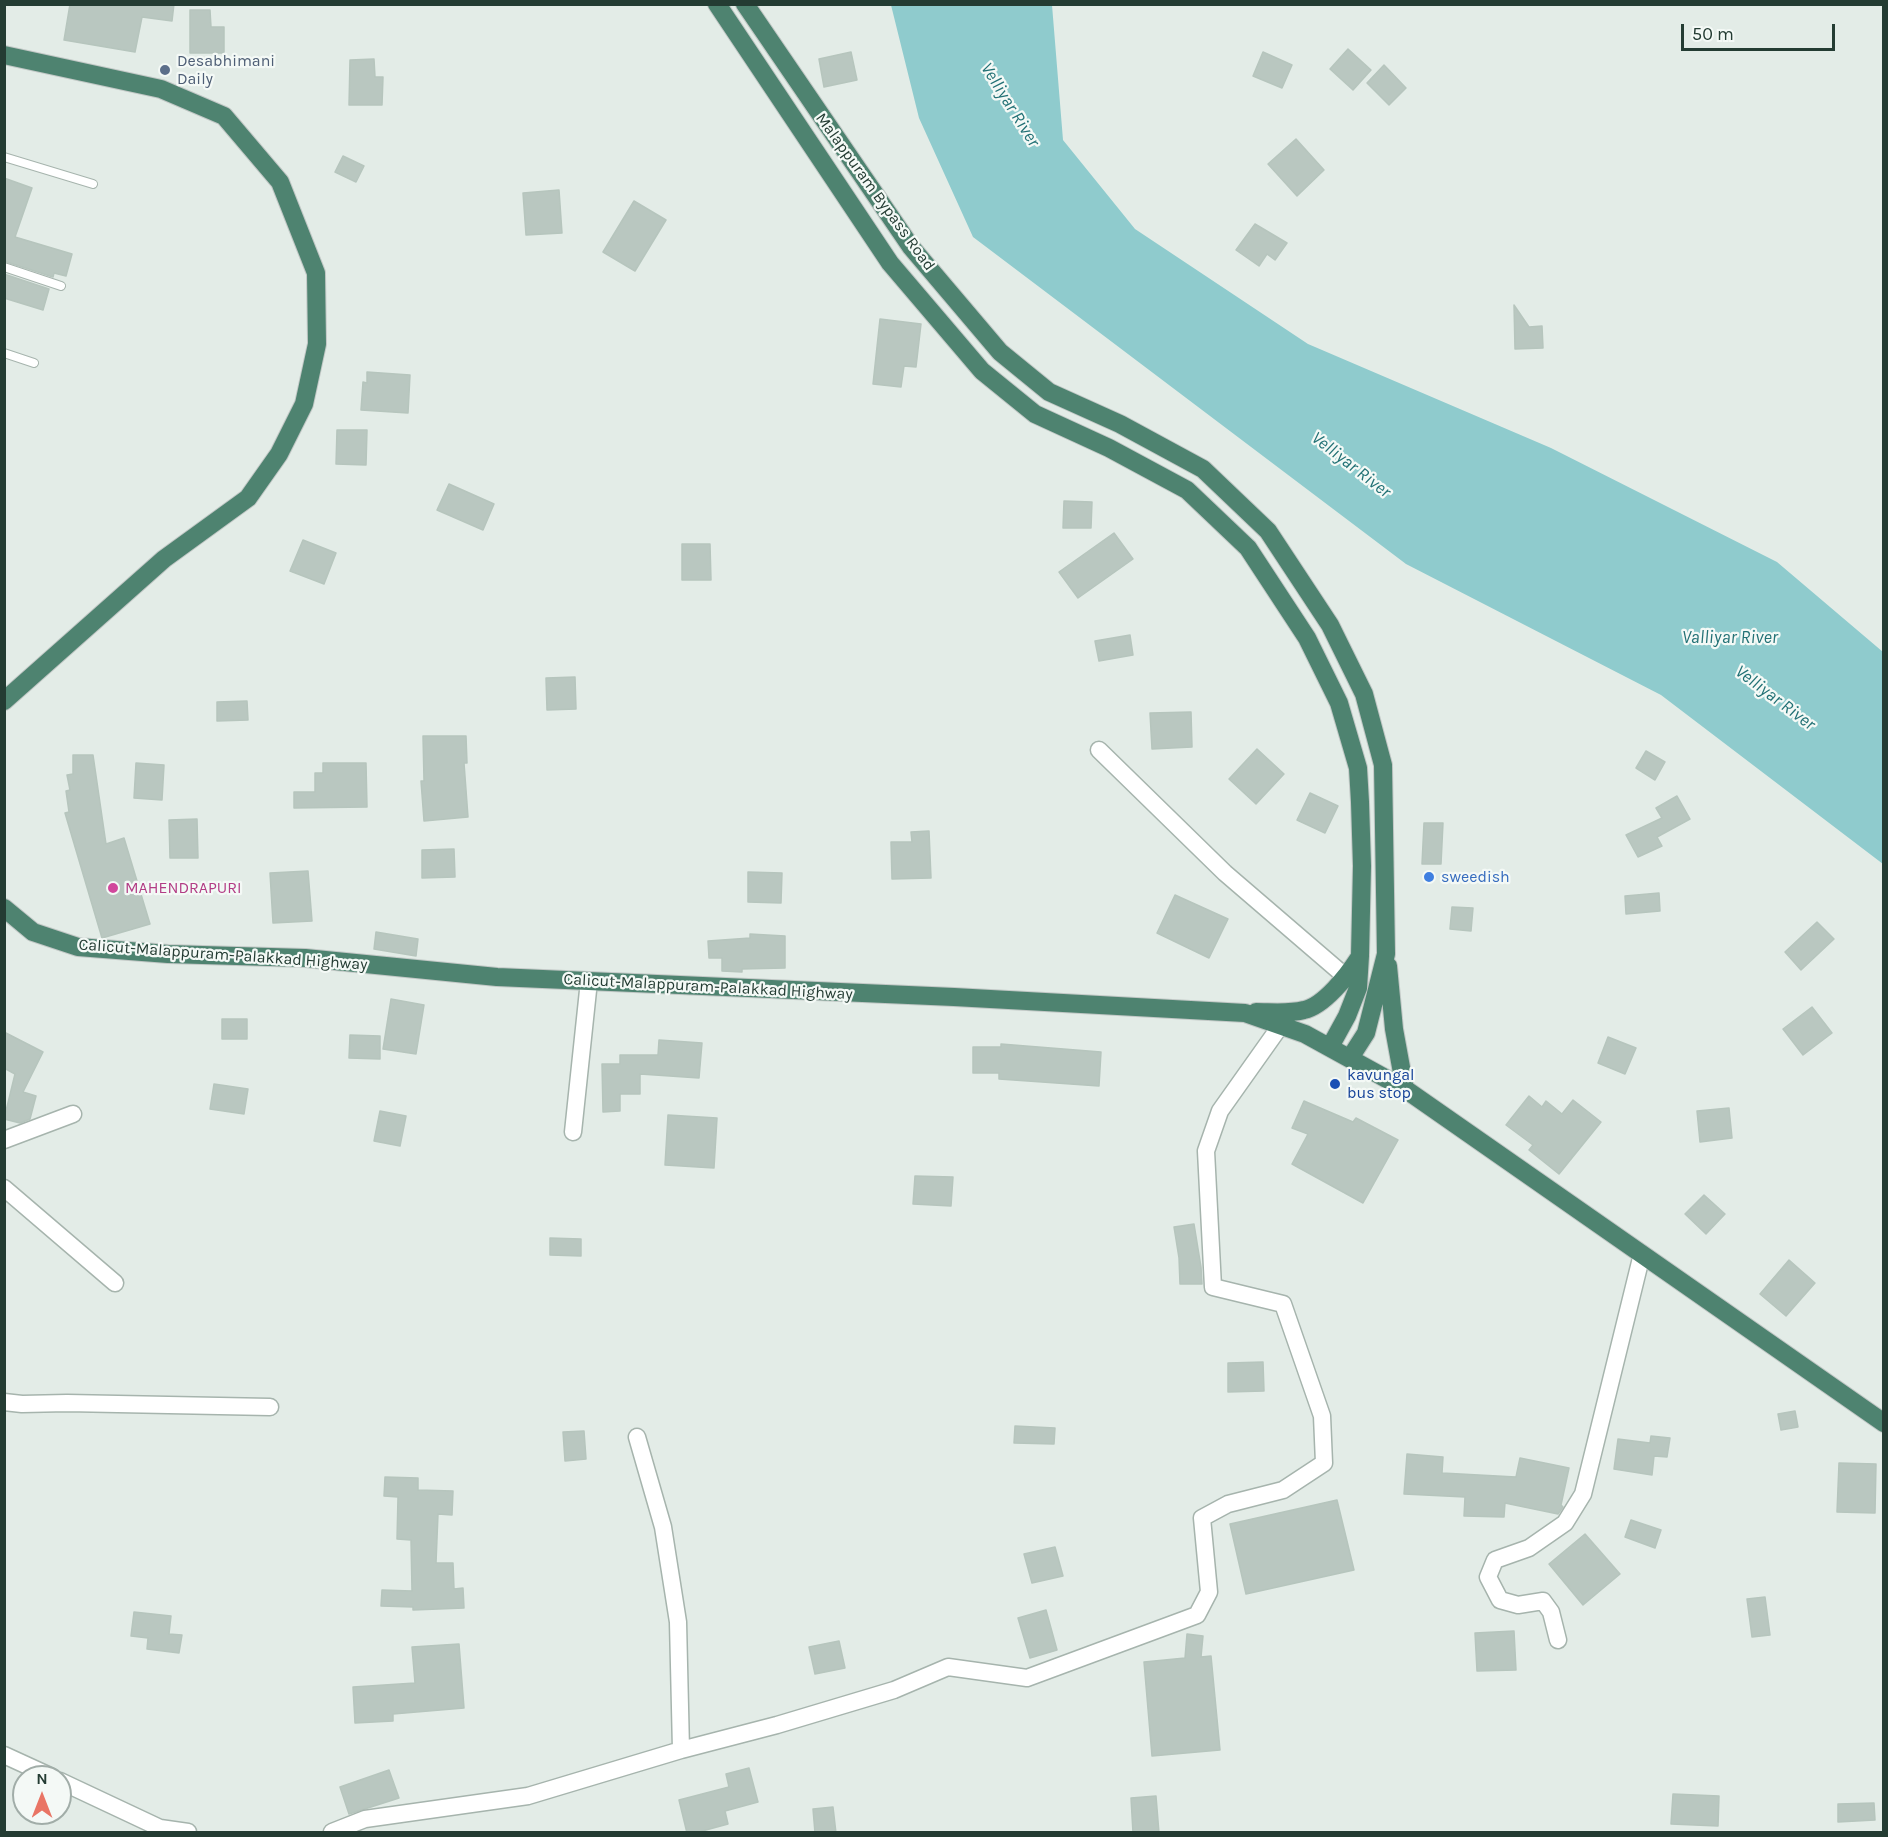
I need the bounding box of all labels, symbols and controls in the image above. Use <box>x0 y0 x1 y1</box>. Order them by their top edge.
scale bar <box>1684 12 1838 50</box>
text: 50 m <box>1692 23 1734 45</box>
place label: Desabhimani Daily <box>177 51 275 89</box>
water label: Velliyar River <box>976 59 1044 151</box>
marker: Desabhimani Daily <box>158 63 172 77</box>
street label: Malappuram Bypass Road <box>811 109 939 275</box>
water label: Velliyar River <box>1307 427 1395 503</box>
water label: Valliyar River <box>1682 627 1778 649</box>
water label: Velliyar River <box>1730 661 1820 735</box>
place label: sweedish <box>1441 867 1510 887</box>
marker: sweedish <box>1422 870 1436 884</box>
place label: MAHENDRAPURI <box>125 878 242 898</box>
marker: MAHENDRAPURI <box>106 881 120 895</box>
street label: Calicut-Malappuram-Palakkad Highway <box>78 935 368 975</box>
street label: Calicut-Malappuram-Palakkad Highway <box>563 970 853 1004</box>
place label: kavungal bus stop <box>1347 1065 1415 1103</box>
marker: kavungal bus stop <box>1328 1077 1342 1091</box>
north arrow <box>12 1765 72 1825</box>
text: N <box>36 1769 48 1788</box>

